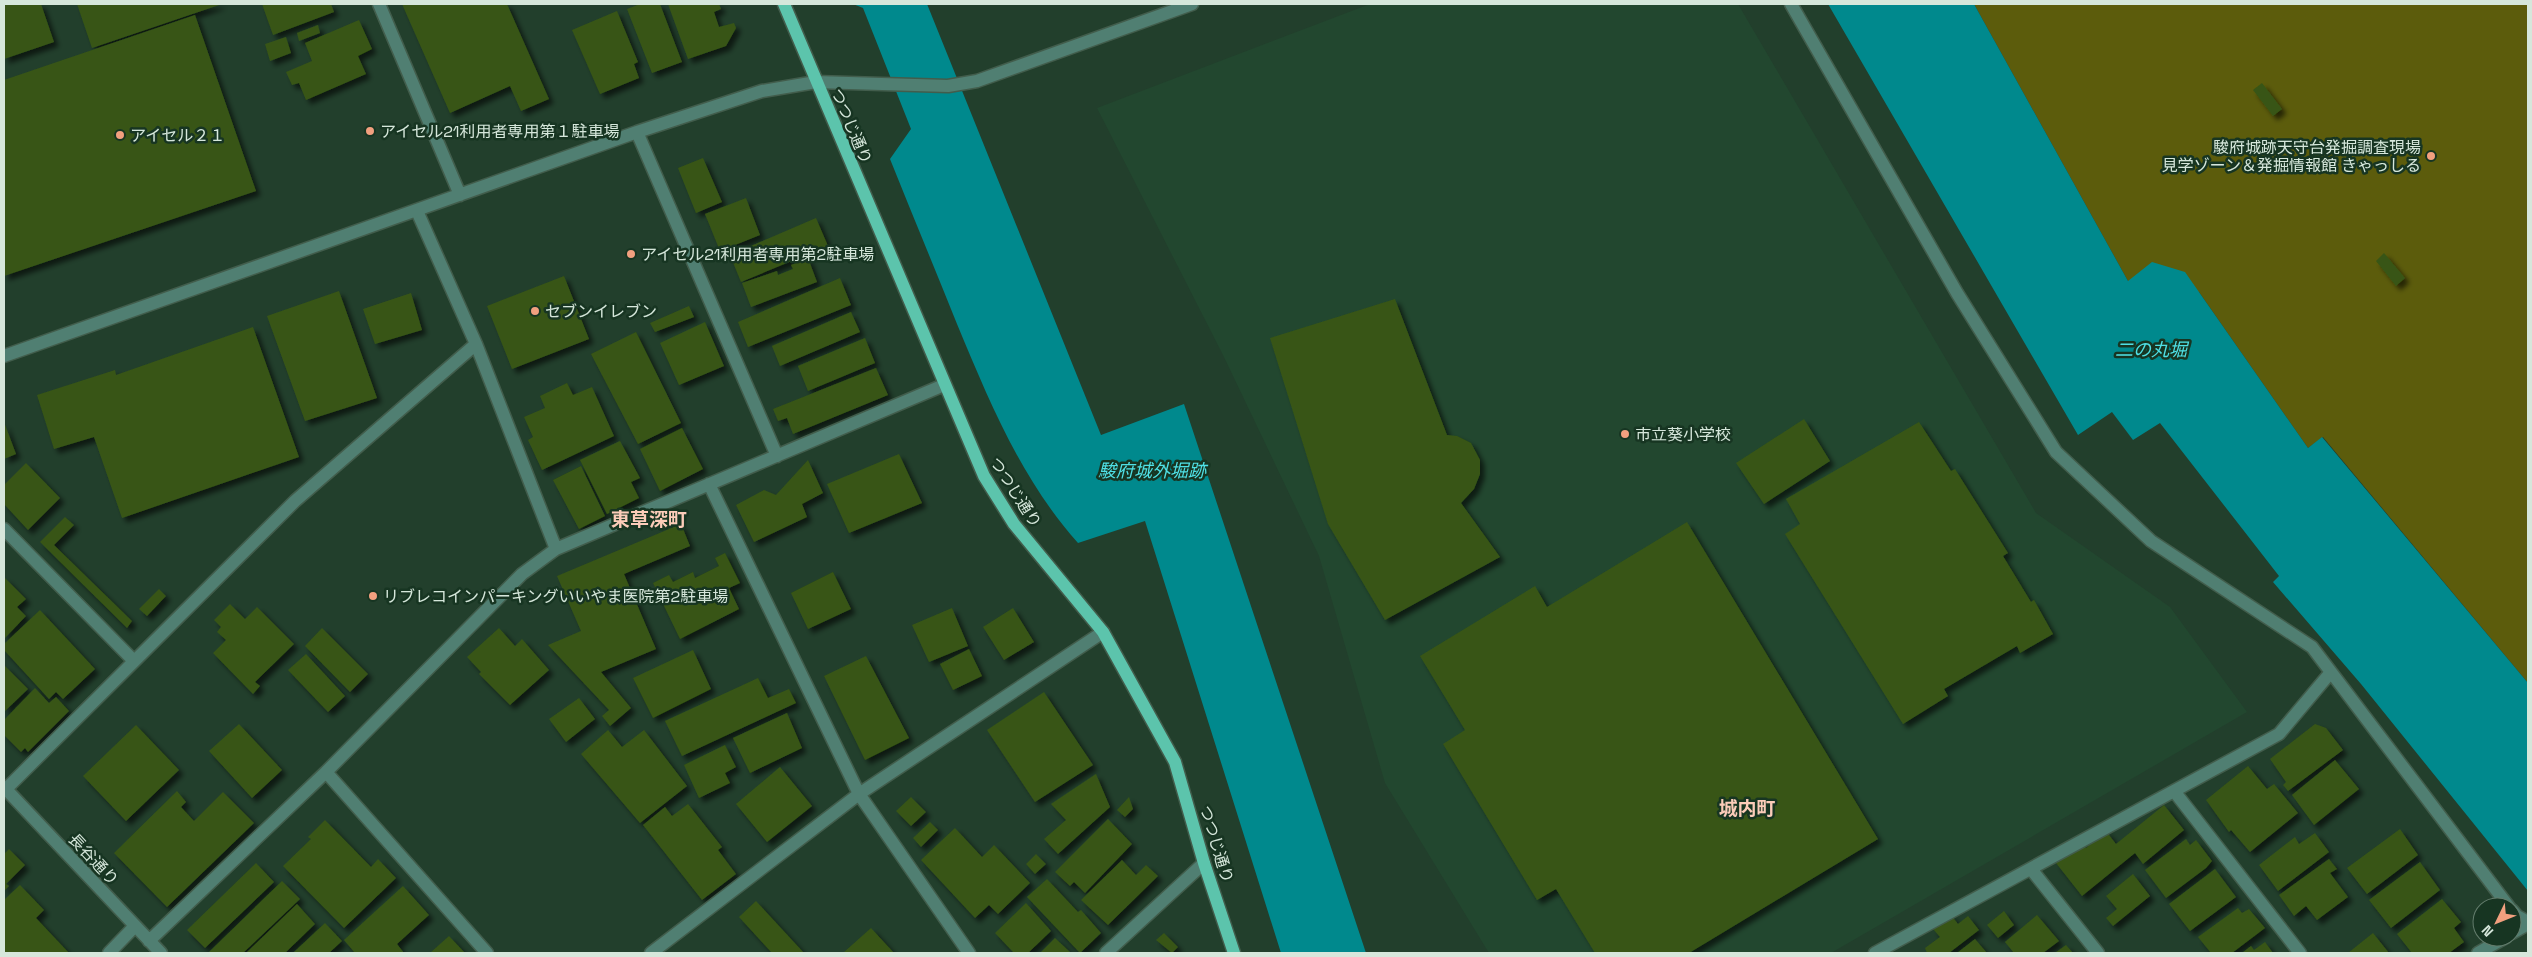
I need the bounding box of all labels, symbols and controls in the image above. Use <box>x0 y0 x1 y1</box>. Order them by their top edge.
street label: つつじ通り <box>826 85 877 167</box>
place label: アイセル21利用者専用第１駐車場 <box>380 121 620 142</box>
place label: アイセル２１ <box>130 125 225 146</box>
marker: アイセル21利用者専用第１駐車場 <box>364 125 376 137</box>
marker: アイセル２１ <box>114 129 126 141</box>
place label: 駿府城跡天守台発掘調査現場 見学ゾーン＆発掘情報館 きゃっしる <box>2162 137 2421 176</box>
marker: 駿府城跡天守台発掘調査現場 見学ゾーン＆発掘情報館 きゃっしる <box>2425 150 2437 162</box>
place label: アイセル21利用者専用第2駐車場 <box>641 244 874 265</box>
marker: アイセル21利用者専用第2駐車場 <box>625 248 637 260</box>
place label: セブンイレブン <box>545 301 657 322</box>
marker: セブンイレブン <box>529 305 541 317</box>
water label: 二の丸堀 <box>2115 338 2190 361</box>
place label: 市立葵小学校 <box>1635 424 1731 445</box>
marker: 市立葵小学校 <box>1619 428 1631 440</box>
street label: つつじ通り <box>985 453 1046 532</box>
water label: 駿府城外堀跡 <box>1098 459 1209 482</box>
district label: 東草深町 <box>611 507 687 532</box>
place label: リブレコインパーキングいいやま医院第2駐車場 <box>383 586 728 607</box>
marker: リブレコインパーキングいいやま医院第2駐車場 <box>367 590 379 602</box>
district label: 城内町 <box>1718 796 1776 821</box>
street label: つつじ通り <box>1195 803 1238 885</box>
street label: 長谷通り <box>64 829 123 890</box>
north arrow <box>2472 897 2522 947</box>
text: N <box>2478 921 2497 940</box>

